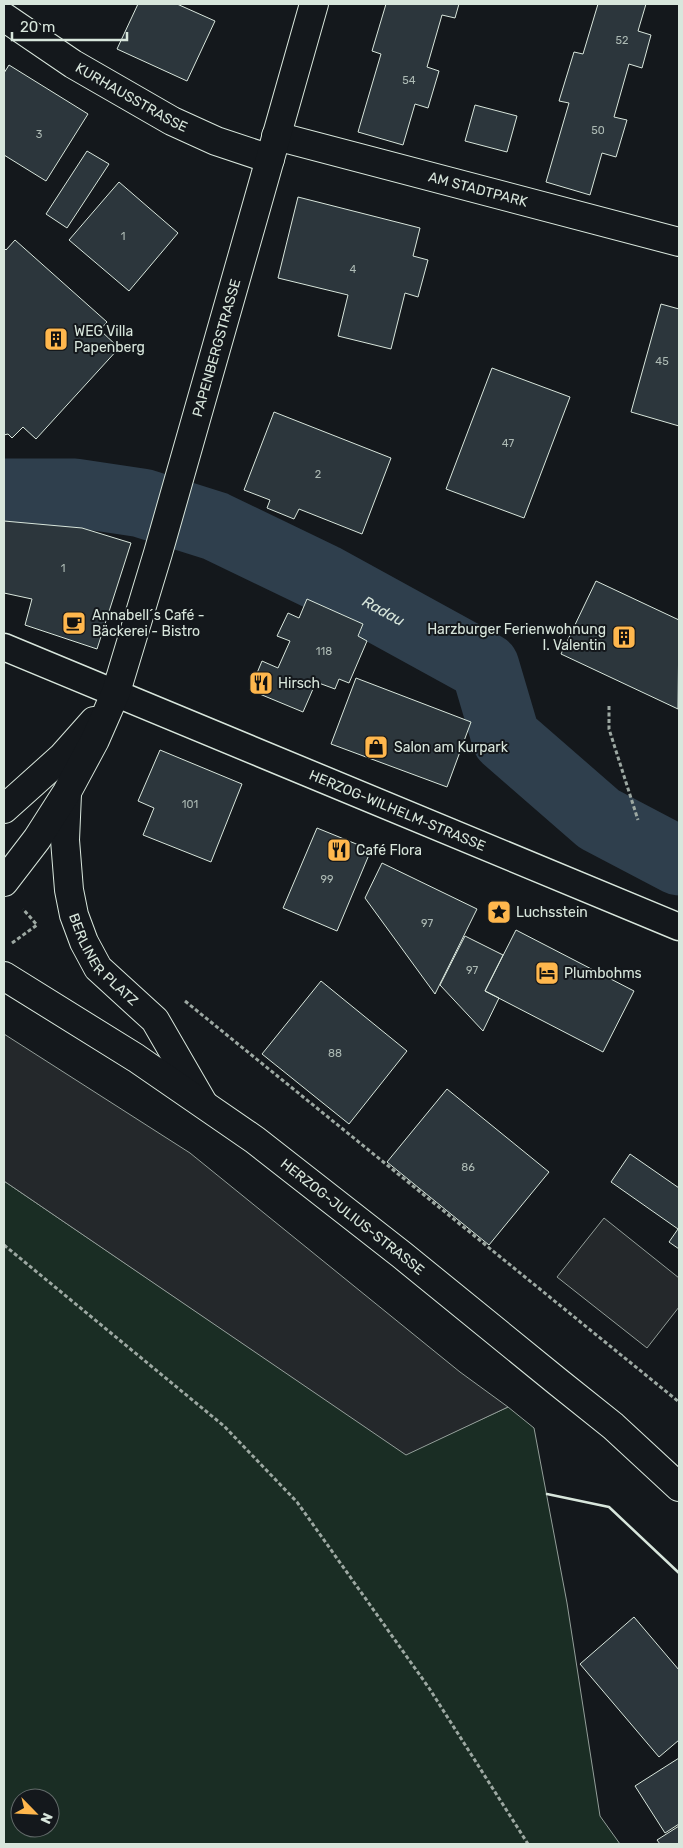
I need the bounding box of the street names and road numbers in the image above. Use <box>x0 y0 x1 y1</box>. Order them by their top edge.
street label: KURHAUSSTRASSE <box>73 59 190 136</box>
street label: AM STADTPARK <box>427 168 530 211</box>
street label: PAPENBERGSTRASSE <box>189 277 244 419</box>
street label: HERZOG-WILHELM-STRASSE <box>307 766 488 854</box>
street label: BERLINER PLATZ <box>66 911 142 1009</box>
street label: HERZOG-JULIUS-STRASSE <box>277 1155 428 1278</box>

